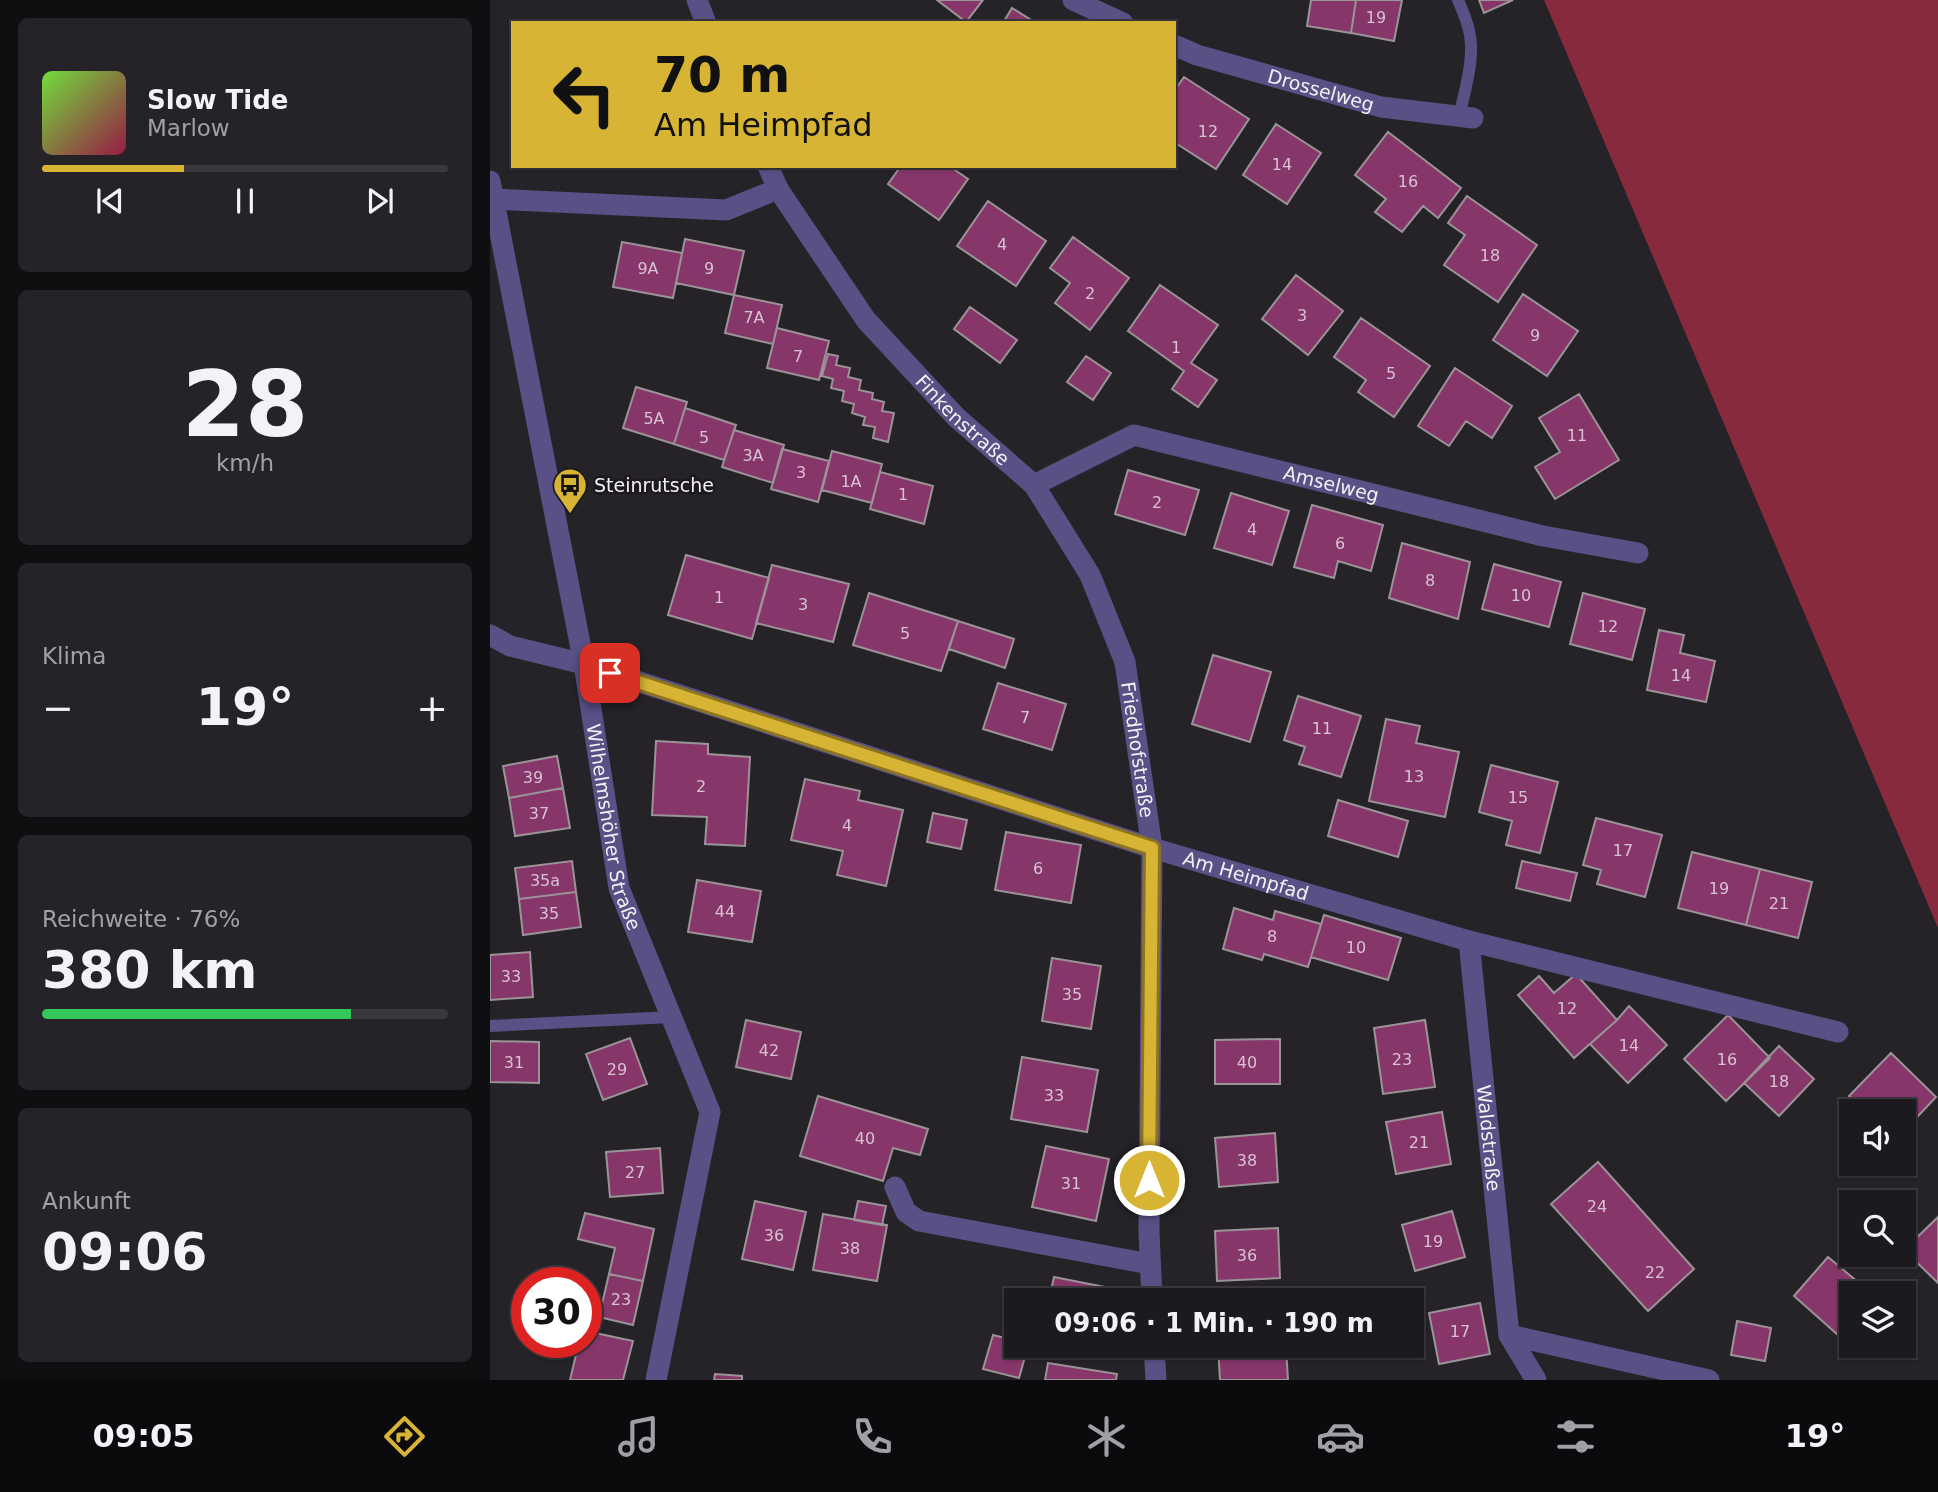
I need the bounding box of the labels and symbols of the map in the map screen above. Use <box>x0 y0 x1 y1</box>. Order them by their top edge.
house number: 19 <box>1366 8 1386 27</box>
street label: Drosselweg <box>1265 65 1377 116</box>
house number: 12 <box>1198 122 1218 141</box>
house number: 14 <box>1272 155 1292 174</box>
house number: 16 <box>1398 172 1418 191</box>
house number: 4 <box>997 235 1007 254</box>
house number: 18 <box>1480 246 1500 265</box>
house number: 9A <box>637 259 659 278</box>
house number: 9 <box>704 259 714 278</box>
house number: 2 <box>1085 284 1095 303</box>
house number: 3 <box>1297 306 1307 325</box>
house number: 7A <box>743 308 765 327</box>
house number: 9 <box>1530 326 1540 345</box>
house number: 1 <box>1171 338 1181 357</box>
house number: 7 <box>793 347 803 366</box>
house number: 5 <box>1386 364 1396 383</box>
street label: Finkenstraße <box>911 370 1014 470</box>
house number: 5A <box>643 409 665 428</box>
house number: 11 <box>1567 426 1587 445</box>
house number: 5 <box>699 428 709 447</box>
house number: 3A <box>742 446 764 465</box>
street label: Amselweg <box>1281 461 1381 506</box>
house number: 3 <box>796 463 806 482</box>
bus stop icon: Steinrutsche <box>551 466 589 515</box>
house number: 1A <box>840 472 862 491</box>
place label: Steinrutsche <box>594 474 714 496</box>
house number: 1 <box>898 485 908 504</box>
house number: 2 <box>1152 493 1162 512</box>
house number: 4 <box>1247 520 1257 539</box>
house number: 6 <box>1335 534 1345 553</box>
house number: 8 <box>1425 571 1435 590</box>
house number: 10 <box>1511 586 1531 605</box>
house number: 1 <box>714 588 724 607</box>
house number: 3 <box>798 595 808 614</box>
house number: 12 <box>1598 617 1618 636</box>
house number: 5 <box>900 624 910 643</box>
pin <box>580 643 640 703</box>
house number: 14 <box>1671 666 1691 685</box>
street label: Friedhofstraße <box>1117 680 1158 819</box>
house number: 7 <box>1020 708 1030 727</box>
house number: 11 <box>1312 719 1332 738</box>
street label: Wilhelmshöher Straße <box>583 722 646 933</box>
house number: 13 <box>1404 767 1424 786</box>
house number: 39 <box>523 768 543 787</box>
house number: 2 <box>696 777 706 796</box>
house number: 15 <box>1508 788 1528 807</box>
house number: 37 <box>529 804 549 823</box>
house number: 4 <box>842 816 852 835</box>
house number: 17 <box>1613 841 1633 860</box>
street label: Am Heimpfad <box>1181 847 1311 904</box>
house number: 6 <box>1033 859 1043 878</box>
house number: 35a <box>530 871 560 890</box>
house number: 19 <box>1709 879 1729 898</box>
house number: 21 <box>1769 894 1789 913</box>
house number: 44 <box>715 902 735 921</box>
house number: 35 <box>539 904 559 923</box>
house number: 8 <box>1267 927 1277 946</box>
house number: 10 <box>1346 938 1366 957</box>
house number: 33 <box>501 967 521 986</box>
house number: 35 <box>1062 985 1082 1004</box>
house number: 12 <box>1557 999 1577 1018</box>
house number: 14 <box>1619 1036 1639 1055</box>
house number: 42 <box>759 1041 779 1060</box>
house number: 23 <box>1392 1050 1412 1069</box>
house number: 16 <box>1717 1050 1737 1069</box>
house number: 31 <box>504 1053 524 1072</box>
house number: 40 <box>1237 1053 1257 1072</box>
house number: 29 <box>607 1060 627 1079</box>
house number: 18 <box>1769 1072 1789 1091</box>
street label: Waldstraße <box>1473 1084 1505 1192</box>
house number: 33 <box>1044 1086 1064 1105</box>
house number: 40 <box>855 1129 875 1148</box>
house number: 21 <box>1409 1133 1429 1152</box>
position arrow <box>1112 1143 1186 1217</box>
house number: 38 <box>1237 1151 1257 1170</box>
house number: 27 <box>625 1163 645 1182</box>
house number: 31 <box>1061 1174 1081 1193</box>
house number: 24 <box>1587 1197 1607 1216</box>
house number: 36 <box>764 1226 784 1245</box>
house number: 19 <box>1423 1232 1443 1251</box>
house number: 38 <box>840 1239 860 1258</box>
house number: 36 <box>1237 1246 1257 1265</box>
house number: 22 <box>1645 1263 1665 1282</box>
speed limit sign: 30 <box>511 1267 602 1358</box>
house number: 23 <box>611 1290 631 1309</box>
house number: 17 <box>1450 1322 1470 1341</box>

